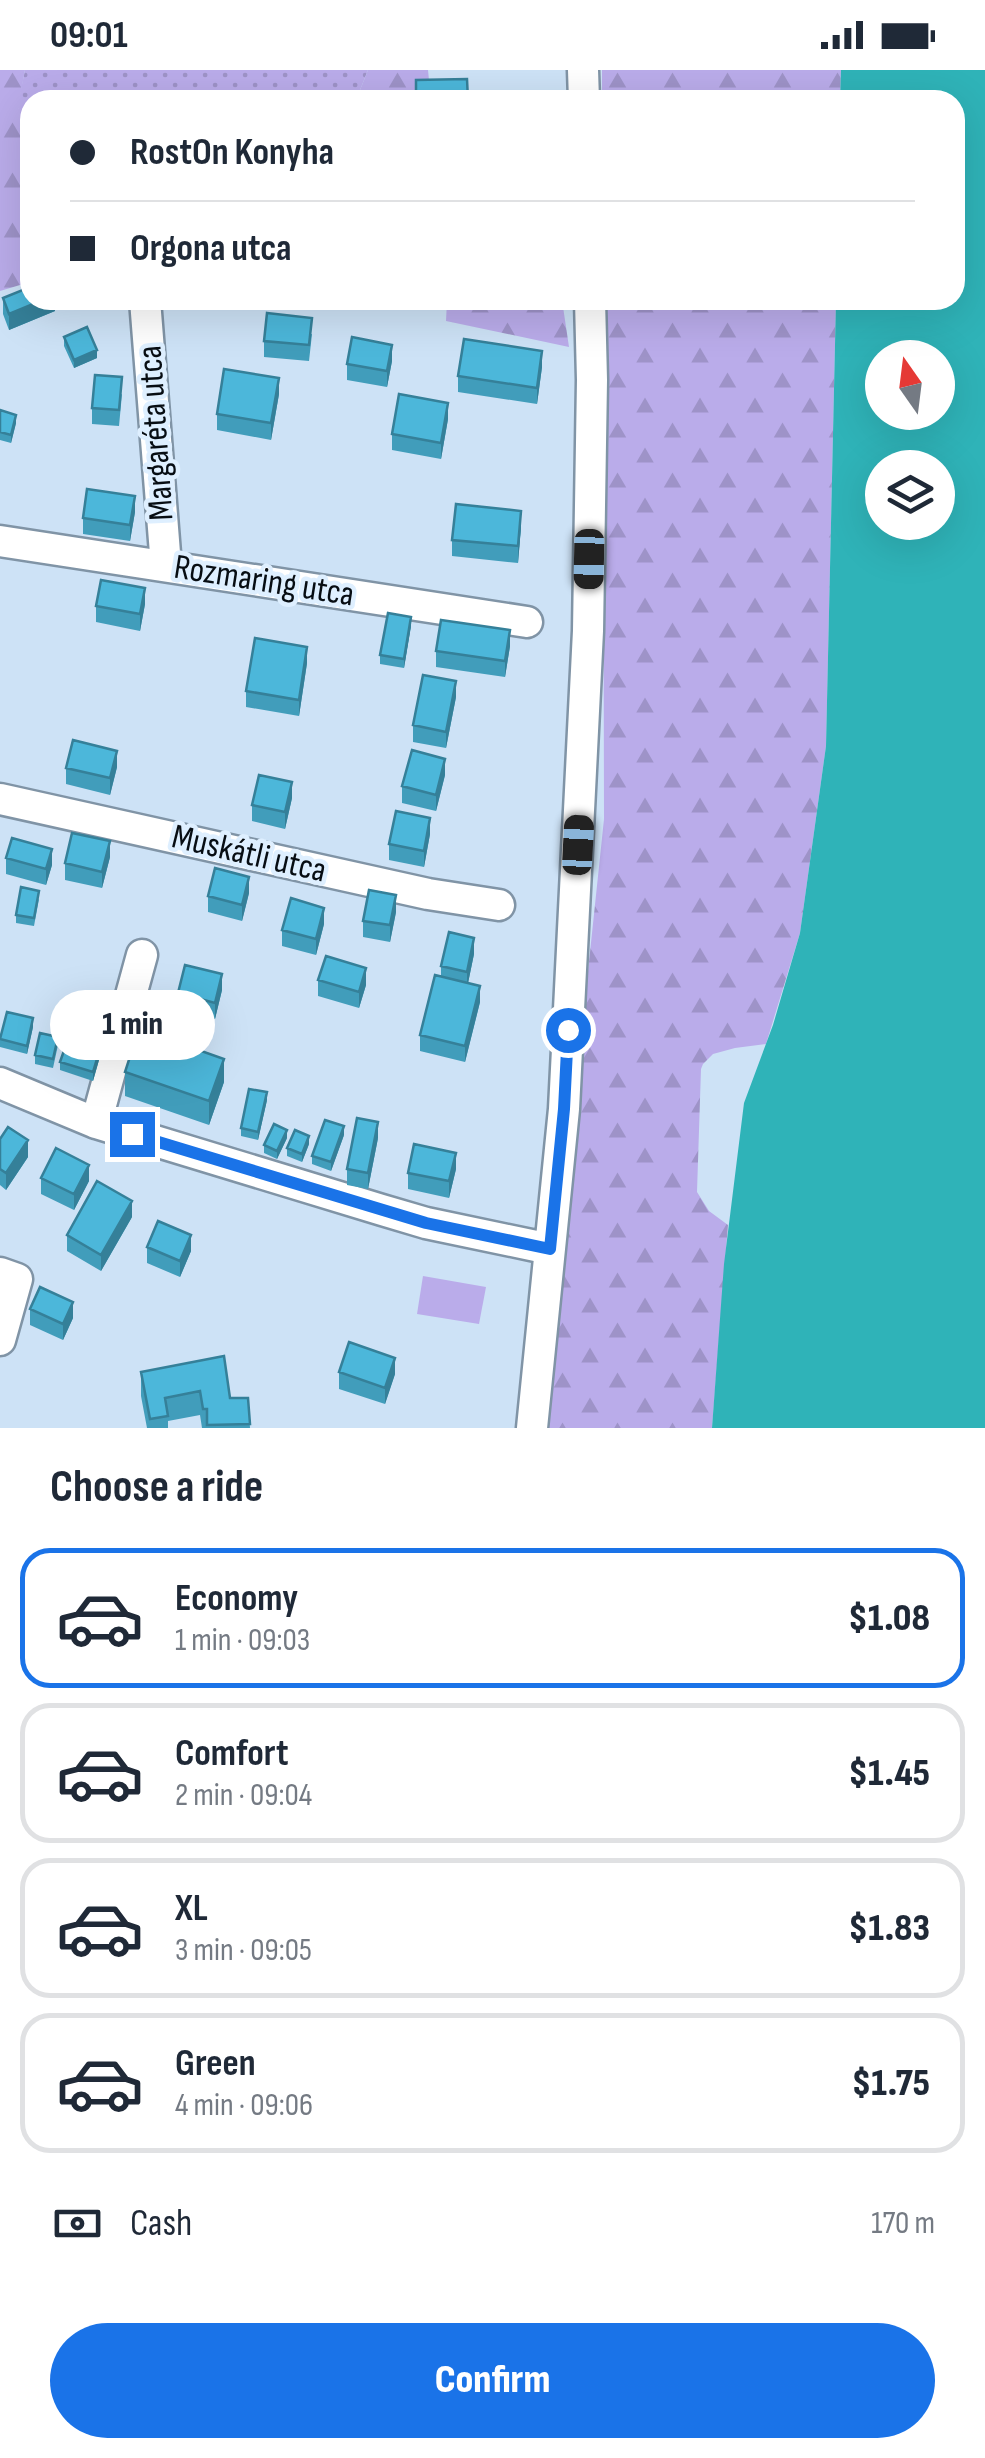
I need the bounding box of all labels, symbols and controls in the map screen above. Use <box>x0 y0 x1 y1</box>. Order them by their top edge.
text: 09:01 <box>50 13 128 58</box>
text: RostOn Konyha <box>130 130 334 175</box>
text: Orgona utca <box>130 226 292 271</box>
north arrow <box>865 340 955 430</box>
map controls <box>865 340 955 540</box>
street label: Margaréta utca <box>128 344 184 522</box>
button: layers <box>865 450 955 540</box>
car <box>573 529 605 589</box>
street label: Rozmaring utca <box>171 546 357 616</box>
car <box>561 814 595 876</box>
street label: Muskátli utca <box>168 815 330 893</box>
callout: 1 min <box>49 989 214 1059</box>
text: 1 min <box>102 1005 163 1044</box>
route start <box>546 1008 591 1053</box>
route end <box>110 1112 155 1157</box>
text: Choose a ride <box>50 1460 263 1515</box>
icon: car <box>55 1573 145 1663</box>
text: Economy <box>175 1576 298 1621</box>
text: $1.08 <box>848 1596 930 1641</box>
text: 1 min · 09:03 <box>175 1621 310 1660</box>
icon: car <box>55 1728 145 1818</box>
text: Comfort <box>175 1731 289 1776</box>
text: $1.45 <box>848 1751 930 1796</box>
text: 2 min · 09:04 <box>175 1776 312 1815</box>
icon: car <box>55 1883 145 1973</box>
text: XL <box>175 1886 208 1931</box>
text: $1.83 <box>849 1906 930 1951</box>
text: 3 min · 09:05 <box>175 1931 312 1970</box>
icon: car <box>55 2038 145 2128</box>
text: Green <box>175 2041 256 2086</box>
text: $1.75 <box>852 2061 930 2106</box>
text: 4 min · 09:06 <box>175 2086 313 2125</box>
icon: cash <box>50 2196 105 2251</box>
text: Cash <box>130 2201 192 2246</box>
text: 170 m <box>871 2204 935 2243</box>
button: Confirm <box>50 2323 935 2438</box>

